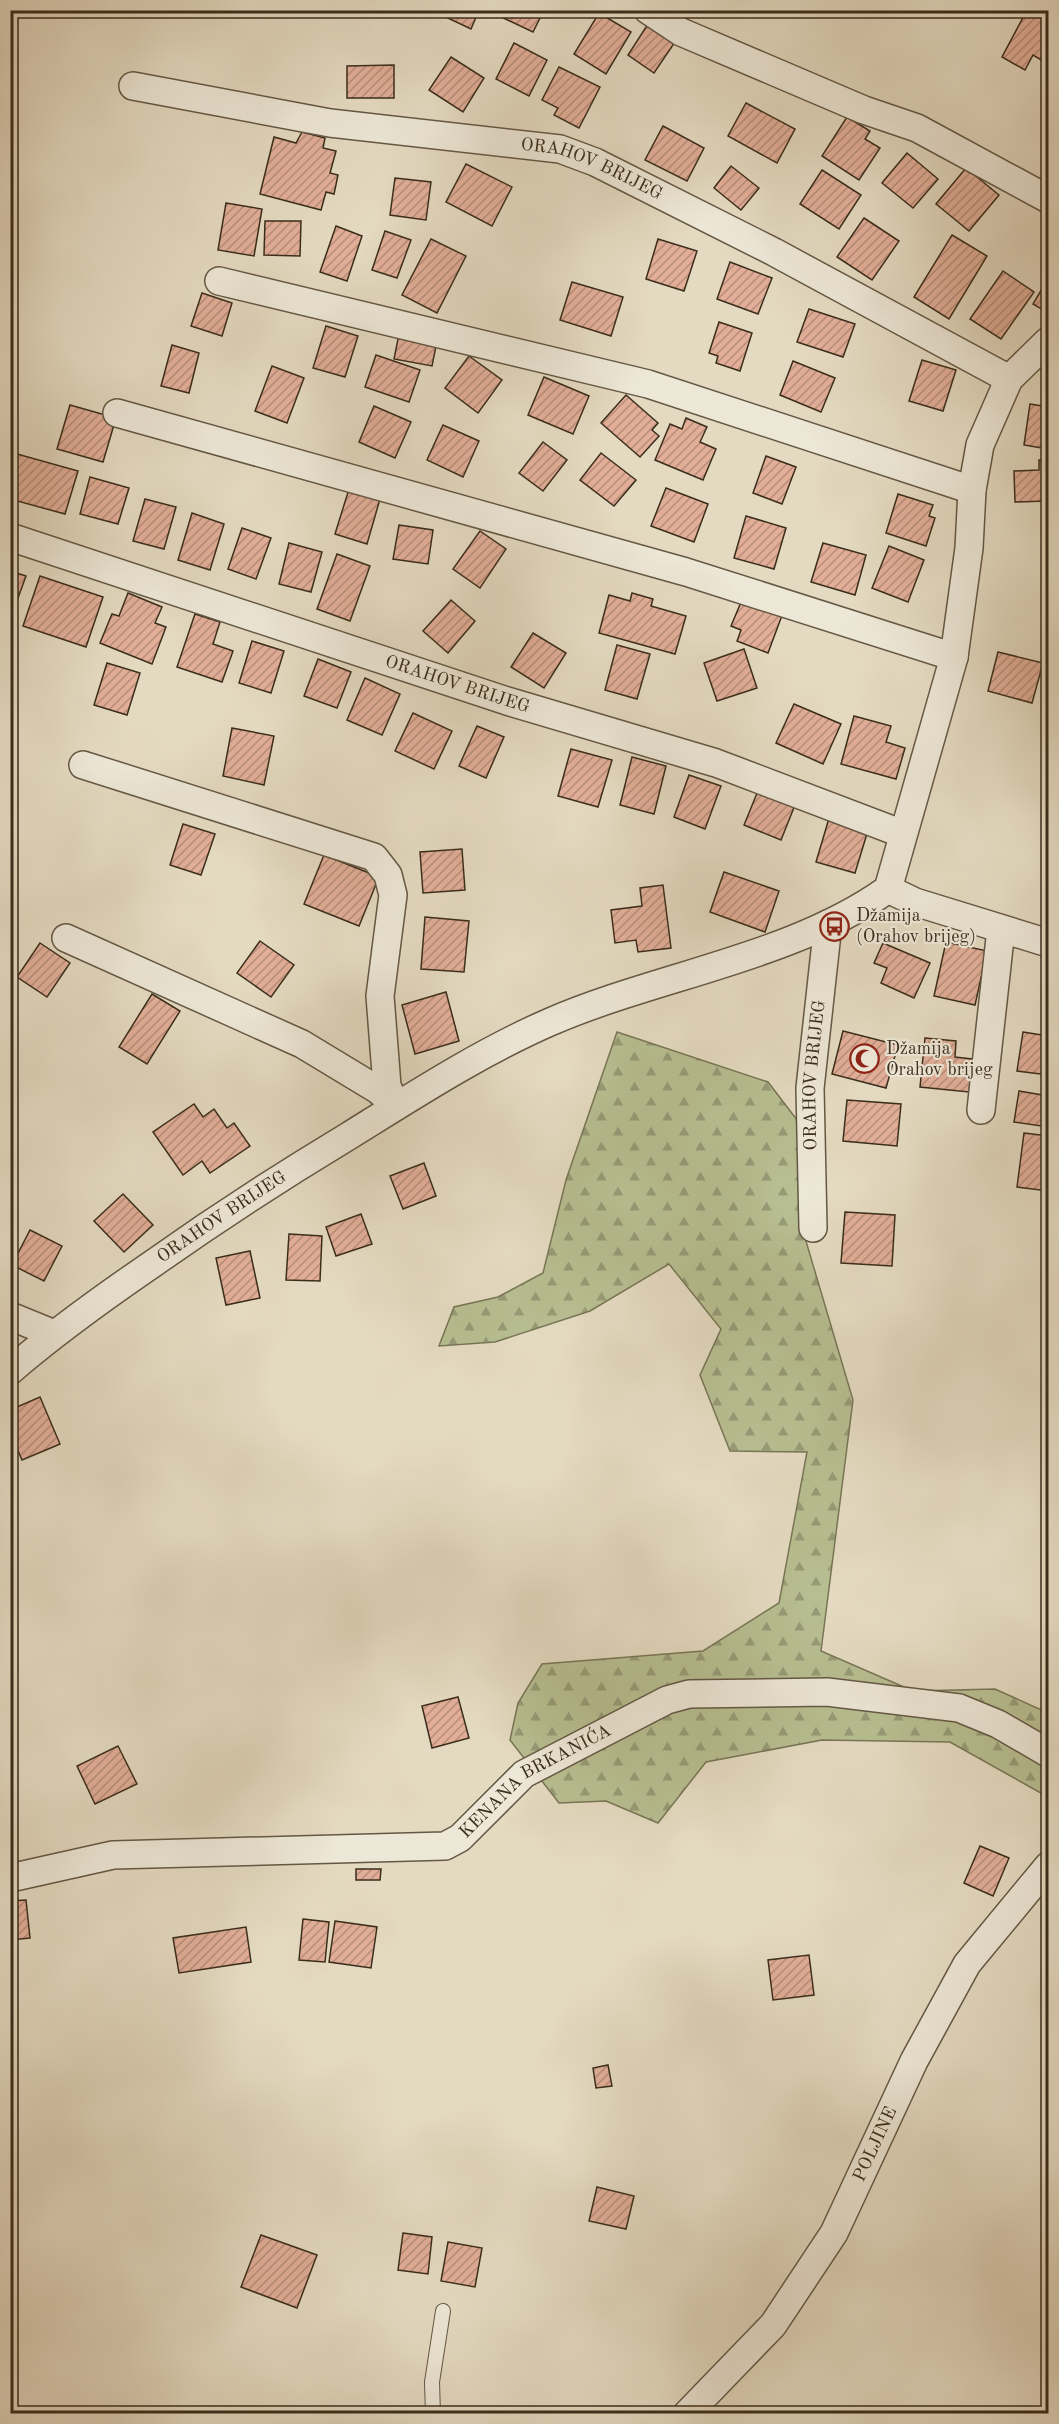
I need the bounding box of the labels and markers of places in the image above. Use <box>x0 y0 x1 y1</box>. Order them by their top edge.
place label: Džamija (Orahov brijeg) <box>856 907 976 946</box>
bus stop icon: Džamija (Orahov brijeg) <box>819 910 851 942</box>
place label: Džamija Orahov brijeg <box>886 1040 993 1079</box>
mosque icon: Džamija Orahov brijeg <box>849 1043 881 1075</box>

